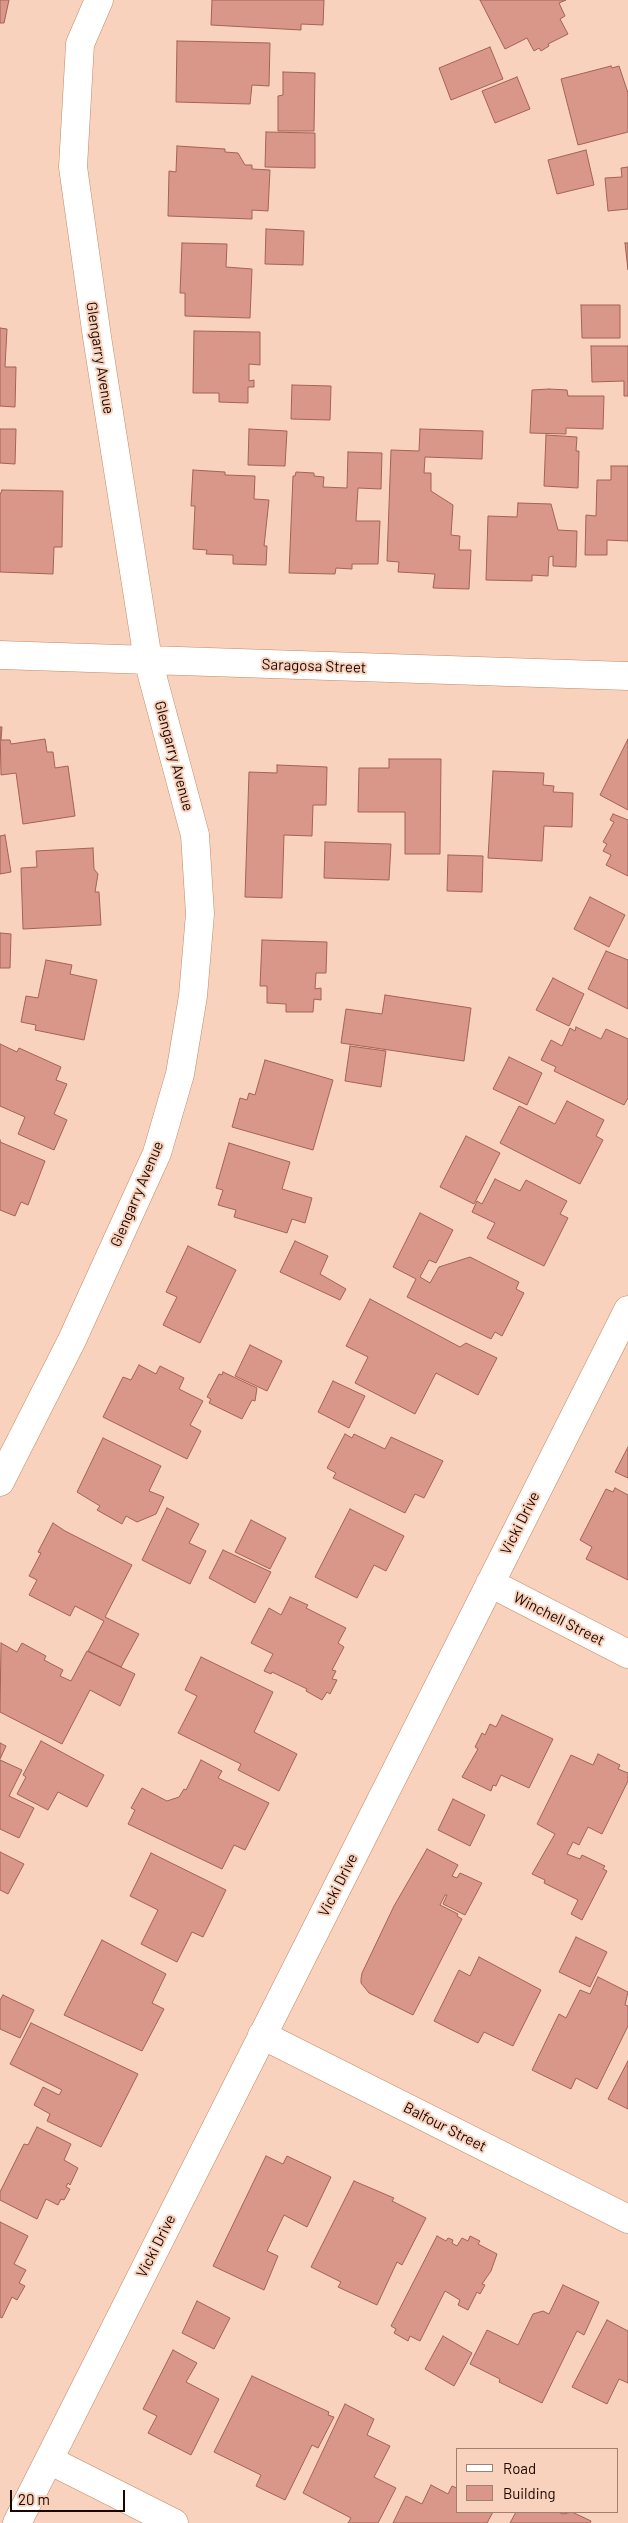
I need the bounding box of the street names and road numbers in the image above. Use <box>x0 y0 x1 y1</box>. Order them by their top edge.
street label: Glengarry Avenue <box>82 301 118 415</box>
street label: Saragosa Street <box>261 655 367 677</box>
street label: Glengarry Avenue <box>151 699 197 813</box>
street label: Glengarry Avenue <box>107 1138 167 1250</box>
street label: Vicki Drive <box>496 1489 544 1557</box>
street label: Winchell Street <box>511 1588 607 1650</box>
street label: Vicki Drive <box>314 1851 362 1919</box>
street label: Balfour Street <box>401 2098 489 2156</box>
street label: Vicki Drive <box>132 2212 180 2280</box>

